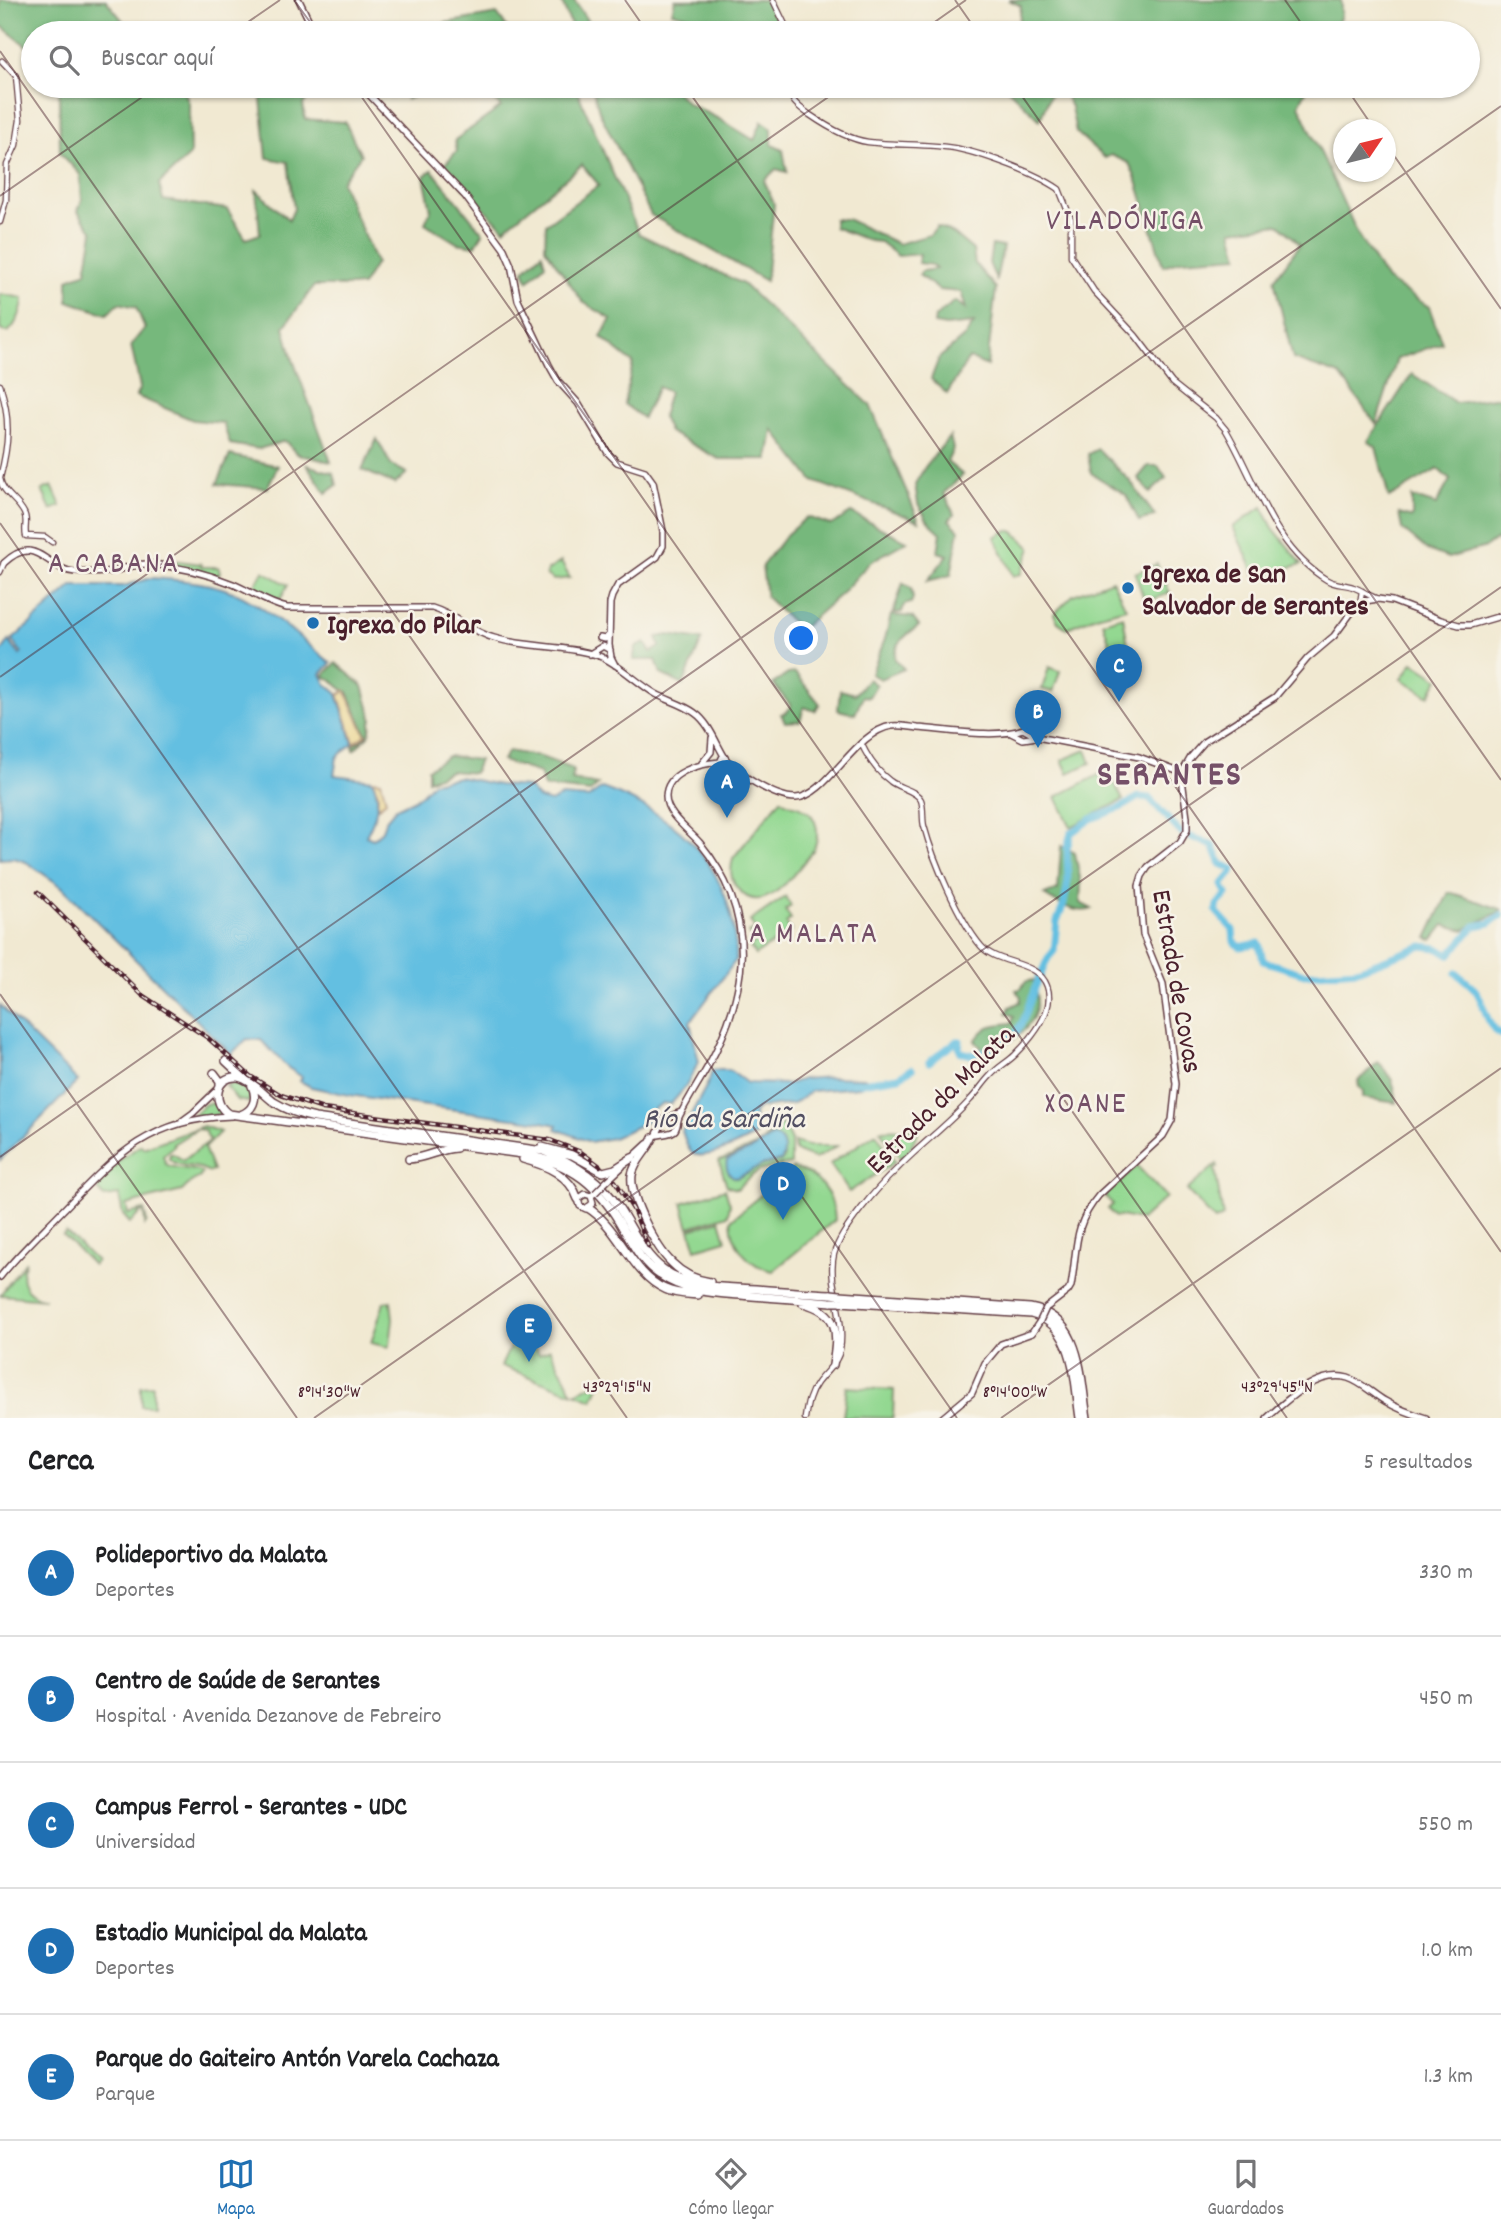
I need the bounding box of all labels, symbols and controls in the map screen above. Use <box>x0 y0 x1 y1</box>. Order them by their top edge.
search box <box>21 21 1480 98</box>
icon: search <box>45 41 83 79</box>
text: Buscar aquí <box>101 41 213 78</box>
north arrow <box>1333 119 1396 182</box>
district label: VILADÓNIGA <box>1046 202 1206 245</box>
district label: A CABANA <box>48 545 180 588</box>
place label: Igrexa de San Salvador de Serantes <box>1142 557 1369 629</box>
marker: Igrexa de San Salvador de Serantes <box>1120 580 1136 596</box>
place label: Igrexa do Pilar <box>327 608 481 648</box>
marker: Igrexa do Pilar <box>305 615 321 631</box>
your location <box>784 621 818 655</box>
pin: C <box>1096 644 1142 702</box>
pin: B <box>1015 690 1061 748</box>
district label: SERANTES <box>1097 752 1243 802</box>
pin: A <box>704 760 750 818</box>
street label: Estrada de Covas <box>1138 887 1210 1077</box>
district label: A MALATA <box>749 915 879 958</box>
street label: Estrada da Malata <box>859 1017 1027 1185</box>
district label: XOANE <box>1045 1085 1127 1128</box>
water label: Río da Sardiña <box>643 1100 807 1143</box>
pin: D <box>760 1162 806 1220</box>
pin: E <box>506 1304 552 1362</box>
text: 43°29'15"N <box>583 1376 651 1401</box>
text: 43°29'45"N <box>1241 1376 1313 1401</box>
text: 8°14'30"W <box>298 1381 361 1406</box>
text: 8°14'00"W <box>983 1381 1048 1406</box>
text: Cerca <box>28 1442 93 1485</box>
text: 5 resultados <box>1363 1447 1473 1480</box>
text: Polideportivo da Malata <box>95 1538 327 1575</box>
text: A <box>45 1557 57 1590</box>
text: 330 m <box>1419 1557 1473 1590</box>
text: Deportes <box>95 1575 175 1608</box>
text: Centro de Saúde de Serantes <box>95 1664 380 1701</box>
text: B <box>46 1683 56 1716</box>
text: 450 m <box>1419 1683 1473 1716</box>
text: Hospital · Avenida Dezanove de Febreiro <box>95 1701 442 1734</box>
text: Campus Ferrol - Serantes - UDC <box>95 1790 407 1827</box>
text: C <box>45 1809 57 1842</box>
text: 550 m <box>1418 1809 1473 1842</box>
text: Universidad <box>95 1827 195 1860</box>
text: Estadio Municipal da Malata <box>95 1916 367 1953</box>
text: D <box>45 1935 57 1968</box>
text: 1.0 km <box>1421 1935 1473 1968</box>
text: Deportes <box>95 1953 175 1986</box>
text: Parque do Gaiteiro Antón Varela Cachaza <box>95 2042 499 2079</box>
text: E <box>46 2061 56 2094</box>
text: 1.3 km <box>1423 2061 1473 2094</box>
text: Parque <box>95 2079 155 2112</box>
tab: Mapa <box>217 2155 255 2224</box>
tab: Cómo llegar <box>688 2155 774 2224</box>
tab: Guardados <box>1207 2155 1284 2224</box>

